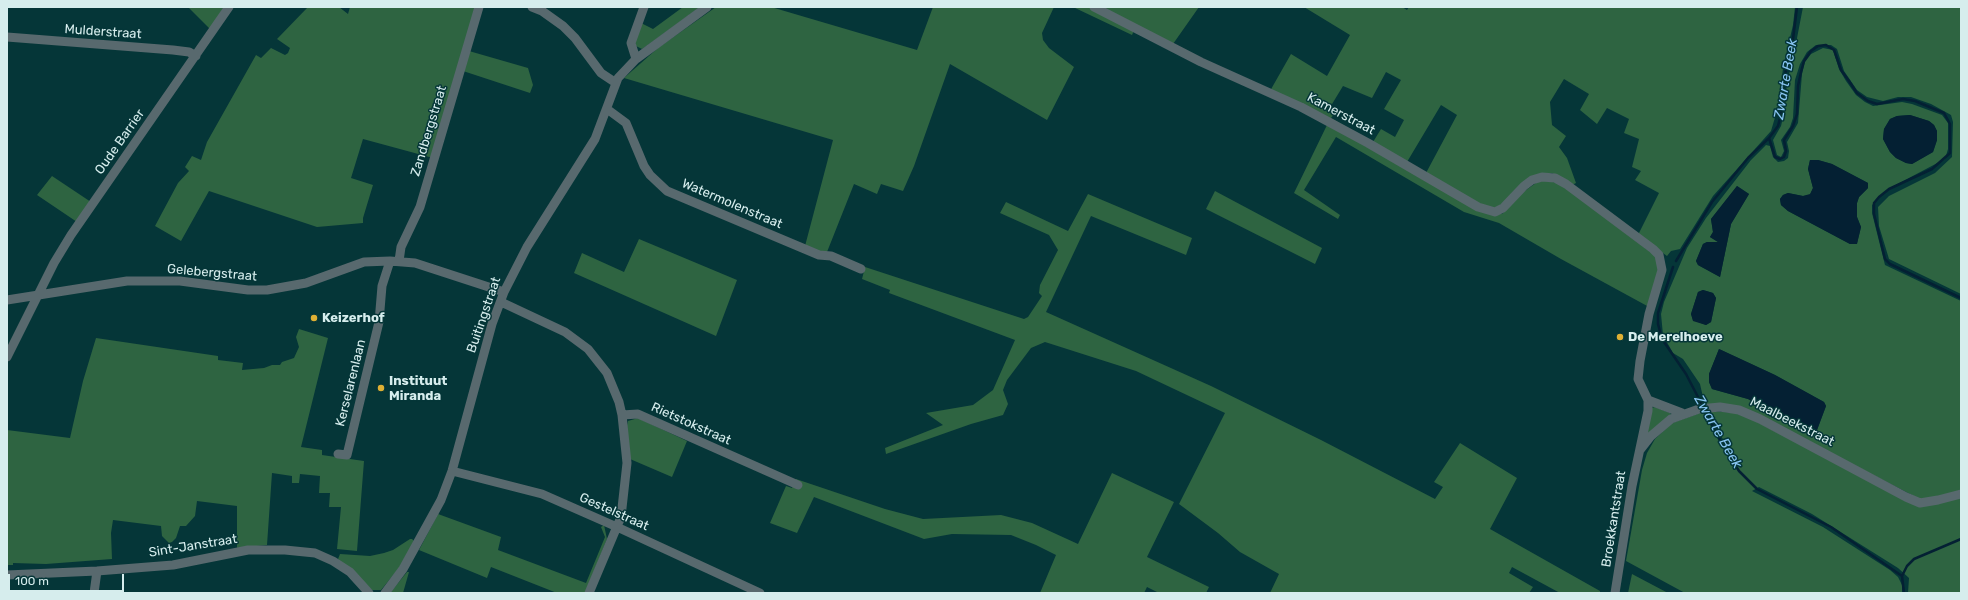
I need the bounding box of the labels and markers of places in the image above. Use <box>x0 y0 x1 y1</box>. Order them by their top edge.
place label: Keizerhof <box>322 310 385 326</box>
marker: Keizerhof <box>309 313 319 323</box>
place label: De Merelhoeve <box>1628 329 1723 345</box>
marker: De Merelhoeve <box>1615 332 1625 342</box>
place label: Instituut Miranda <box>389 373 447 404</box>
marker: Instituut Miranda <box>376 383 386 393</box>

